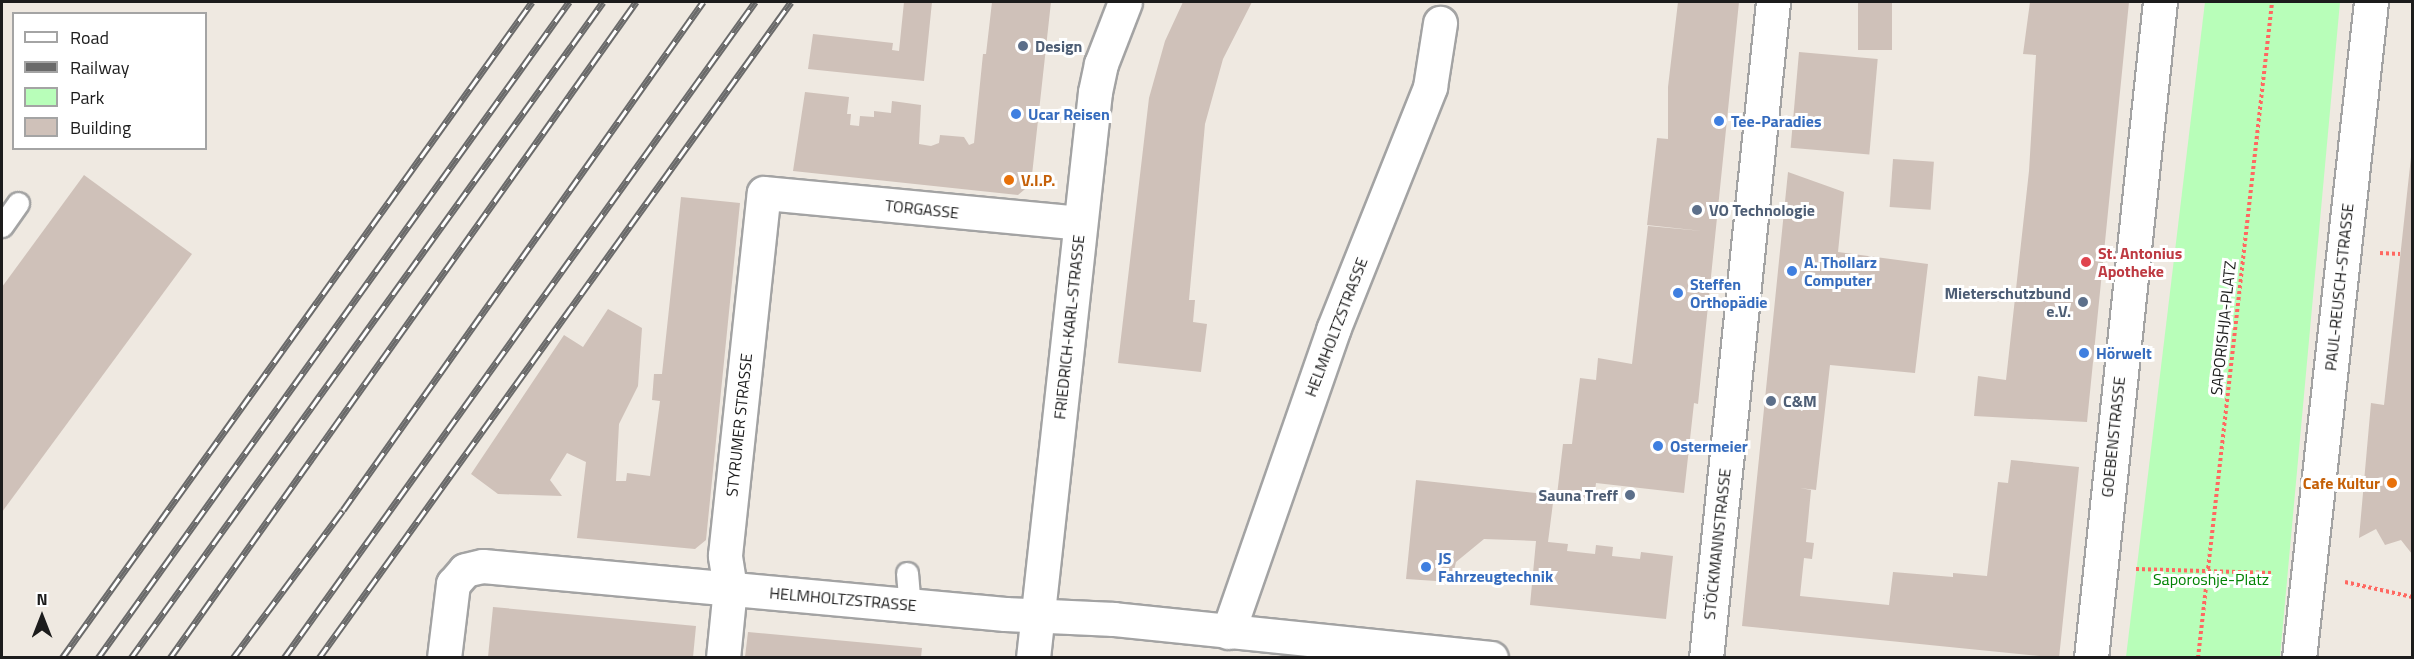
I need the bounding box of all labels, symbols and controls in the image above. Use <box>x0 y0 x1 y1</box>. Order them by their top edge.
legend <box>12 12 207 150</box>
text: Road <box>70 24 109 51</box>
place label: Design <box>1035 36 1082 56</box>
marker: Design <box>1016 39 1030 53</box>
text: Railway <box>70 54 129 81</box>
text: Park <box>70 84 104 111</box>
place label: Ucar Reisen <box>1028 104 1110 124</box>
marker: Ucar Reisen <box>1009 107 1023 121</box>
place label: Tee-Paradies <box>1731 111 1821 131</box>
text: Building <box>70 114 131 141</box>
marker: Tee-Paradies <box>1712 114 1726 128</box>
place label: V.I.P. <box>1021 170 1055 190</box>
marker: V.I.P. <box>1002 173 1016 187</box>
street label: TORGASSE <box>884 196 960 222</box>
place label: VO Technologie <box>1709 200 1815 220</box>
street label: PAUL-REUSCH-STRASSE <box>2321 202 2357 372</box>
marker: VO Technologie <box>1690 203 1704 217</box>
street label: FRIEDRICH-KARL-STRASSE <box>1050 234 1088 420</box>
place label: St. Antonius Apotheke <box>2098 243 2182 281</box>
place label: A. Thollarz Computer <box>1804 252 1877 290</box>
street label: HELMHOLTZSTRASSE <box>1301 255 1371 399</box>
marker: St. Antonius Apotheke <box>2079 255 2093 269</box>
street label: SAPORISHJA-PLATZ <box>2206 260 2240 396</box>
marker: A. Thollarz Computer <box>1785 264 1799 278</box>
place label: Steffen Orthopädie <box>1690 274 1768 312</box>
place label: Mieterschutzbund e.V. <box>1944 283 2071 321</box>
marker: Steffen Orthopädie <box>1671 286 1685 300</box>
marker: Mieterschutzbund e.V. <box>2076 295 2090 309</box>
place label: Hörwelt <box>2096 343 2152 363</box>
marker: Hörwelt <box>2077 346 2091 360</box>
street label: STYRUMER STRASSE <box>722 352 756 498</box>
street label: GOEBENSTRASSE <box>2097 376 2129 498</box>
place label: C&M <box>1783 391 1817 411</box>
marker: C&M <box>1764 394 1778 408</box>
place label: Ostermeier <box>1670 436 1748 456</box>
marker: Ostermeier <box>1651 439 1665 453</box>
street label: STÖCKMANNSTRASSE <box>1699 467 1735 621</box>
place label: Cafe Kultur <box>2303 473 2380 493</box>
marker: Cafe Kultur <box>2385 476 2399 490</box>
place label: Sauna Treff <box>1539 485 1618 505</box>
marker: Sauna Treff <box>1623 488 1637 502</box>
place label: JS Fahrzeugtechnik <box>1438 548 1553 586</box>
marker: JS Fahrzeugtechnik <box>1419 560 1433 574</box>
park label: Saporoshje-Platz <box>2153 569 2269 589</box>
street label: HELMHOLTZSTRASSE <box>769 583 917 615</box>
north arrow <box>12 587 72 647</box>
text: N <box>36 587 48 611</box>

